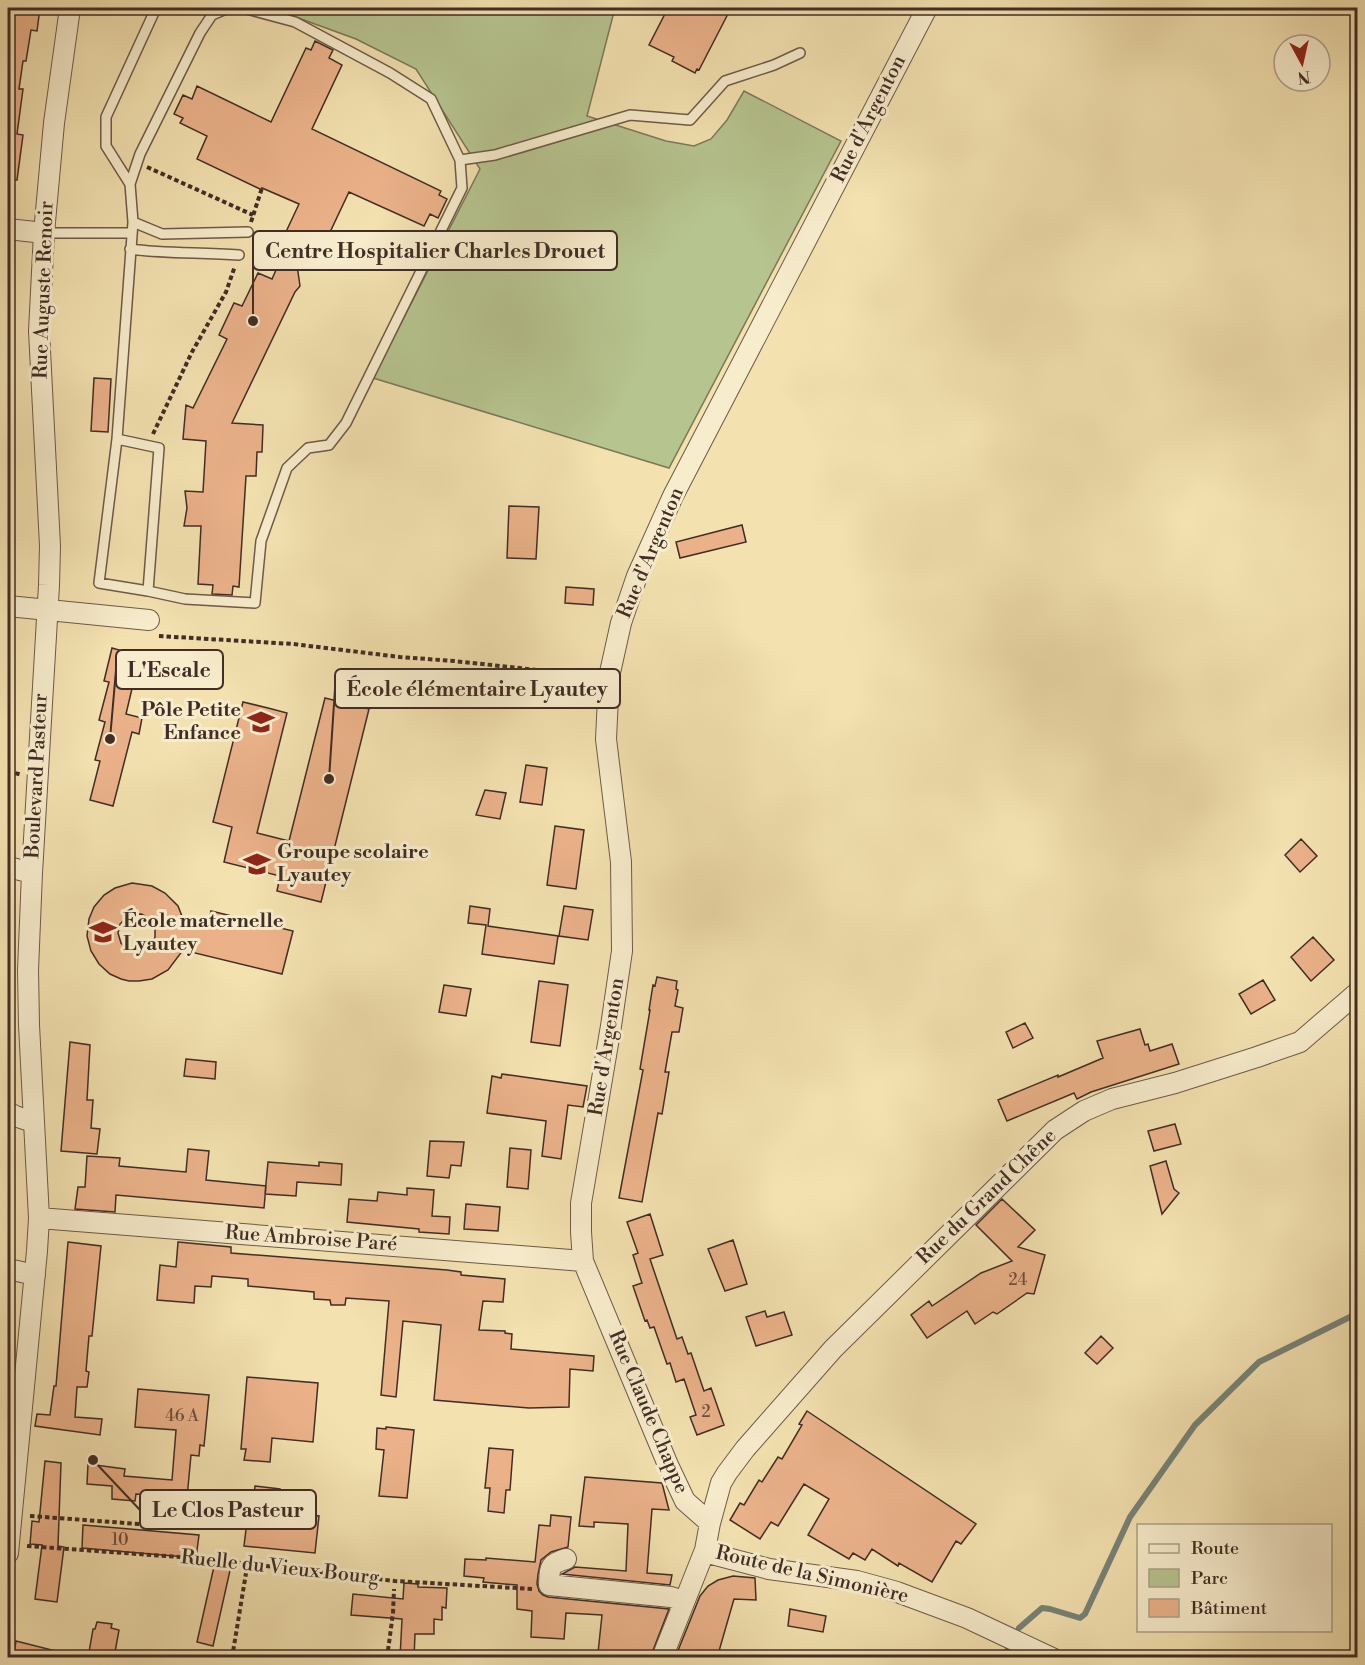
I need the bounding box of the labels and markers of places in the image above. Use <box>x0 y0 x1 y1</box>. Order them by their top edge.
callout: Centre Hospitalier Charles Drouet <box>253 231 617 270</box>
callout: L'Escale <box>116 650 223 689</box>
callout: École élémentaire Lyautey <box>335 669 620 708</box>
place label: Pôle Petite Enfance <box>141 698 241 746</box>
school or university icon: Pôle Petite Enfance <box>246 707 276 737</box>
place label: Groupe scolaire Lyautey <box>277 840 429 888</box>
school or university icon: Groupe scolaire Lyautey <box>242 849 272 879</box>
place label: École maternelle Lyautey <box>123 908 284 957</box>
school or university icon: École maternelle Lyautey <box>88 917 118 947</box>
callout: Le Clos Pasteur <box>140 1490 316 1529</box>

